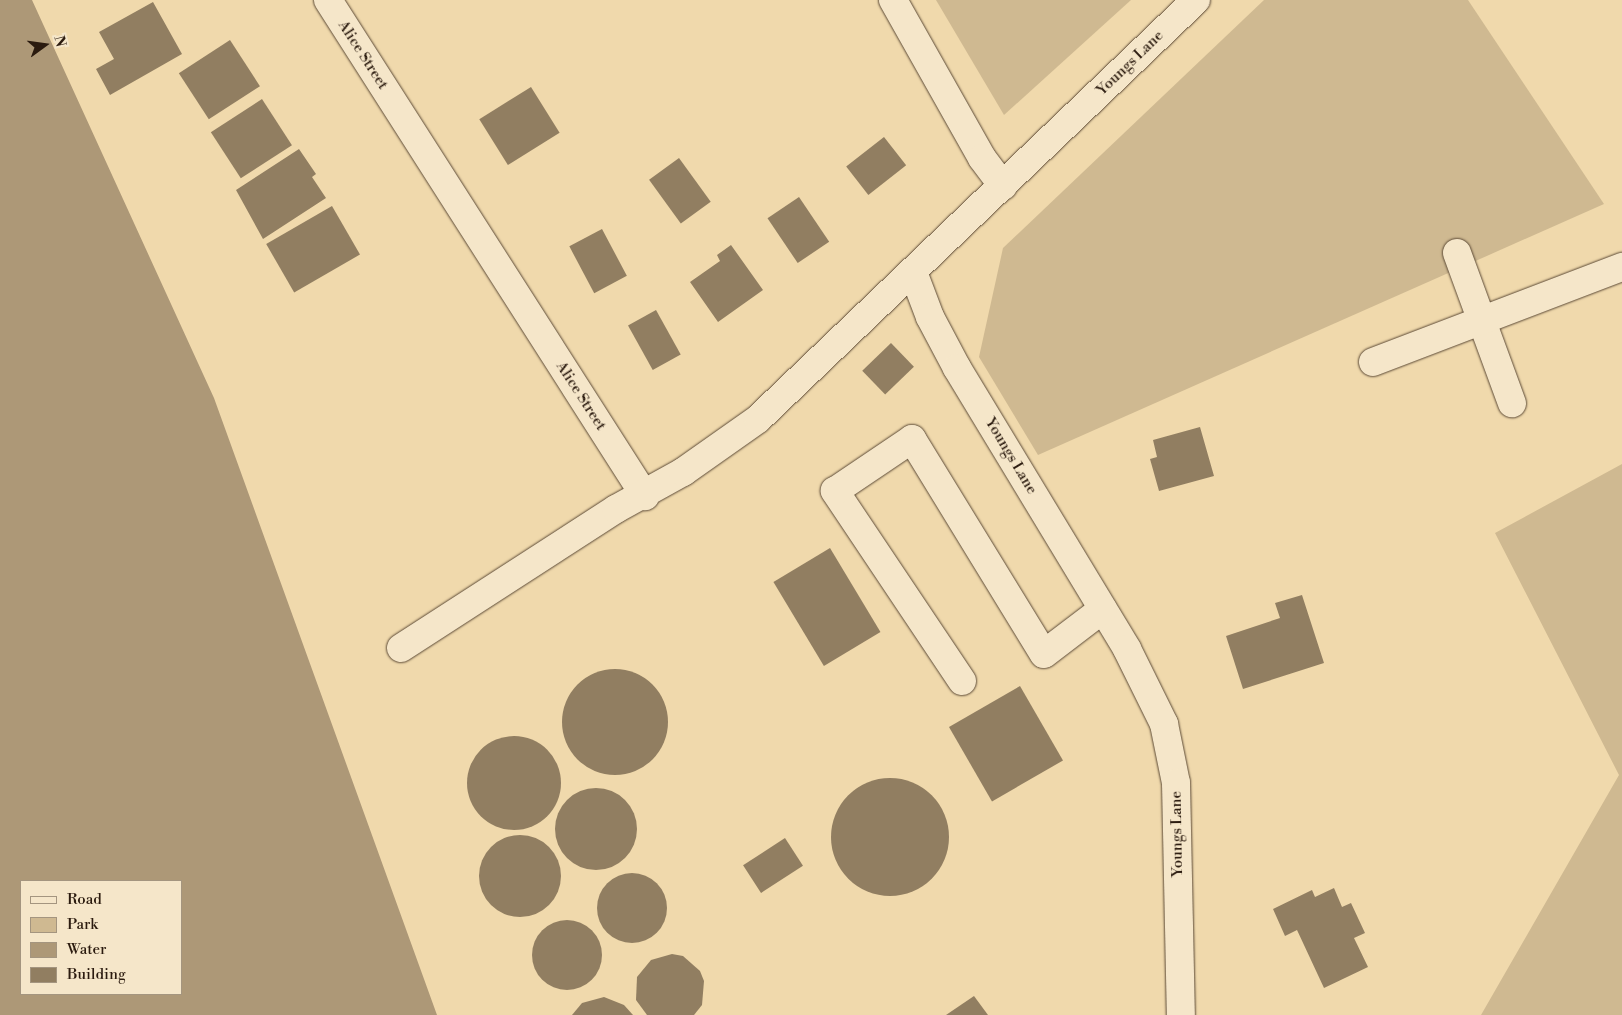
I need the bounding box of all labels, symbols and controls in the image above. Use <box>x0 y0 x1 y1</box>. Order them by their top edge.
street label: Alice Street <box>334 17 392 93</box>
north arrow <box>20 20 70 70</box>
street label: Youngs Lane <box>1093 27 1167 99</box>
text: N <box>49 34 70 49</box>
street label: Alice Street <box>552 358 610 434</box>
street label: Youngs Lane <box>981 414 1041 498</box>
street label: Youngs Lane <box>1167 791 1187 877</box>
legend <box>20 880 182 995</box>
text: Road <box>67 890 102 909</box>
text: Park <box>67 915 98 934</box>
text: Water <box>67 940 106 959</box>
text: Building <box>67 965 126 984</box>

